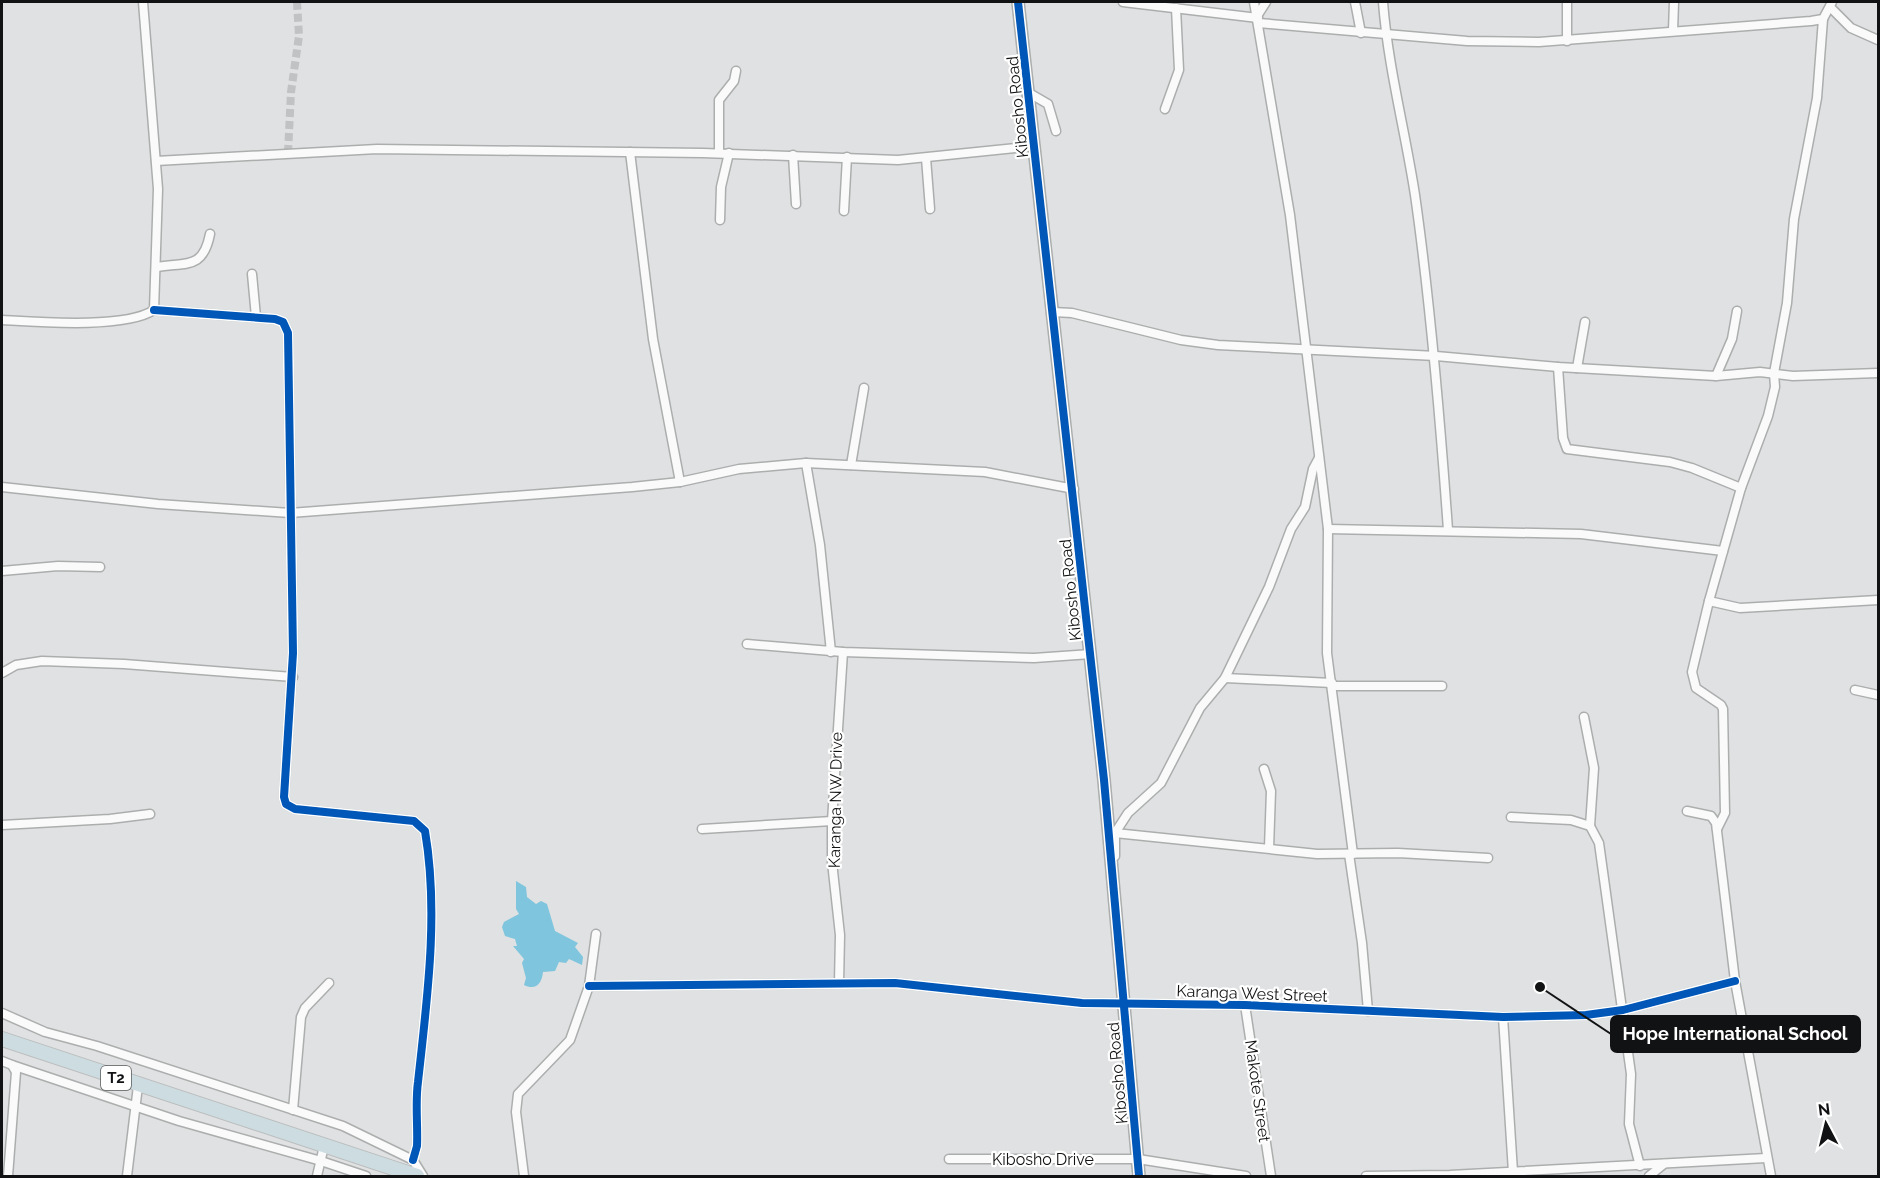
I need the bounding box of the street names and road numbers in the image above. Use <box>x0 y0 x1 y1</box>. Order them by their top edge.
street label: Kibosho Road <box>1003 55 1032 159</box>
street label: Kibosho Road <box>1056 538 1085 642</box>
street label: Karanga NW Drive <box>825 732 846 868</box>
street label: Karanga West Street <box>1176 981 1329 1006</box>
street label: Kibosho Road <box>1104 1021 1131 1125</box>
street label: Makote Street <box>1241 1039 1274 1144</box>
road number: T2 <box>101 1066 131 1090</box>
street label: Kibosho Drive <box>992 1150 1094 1169</box>

